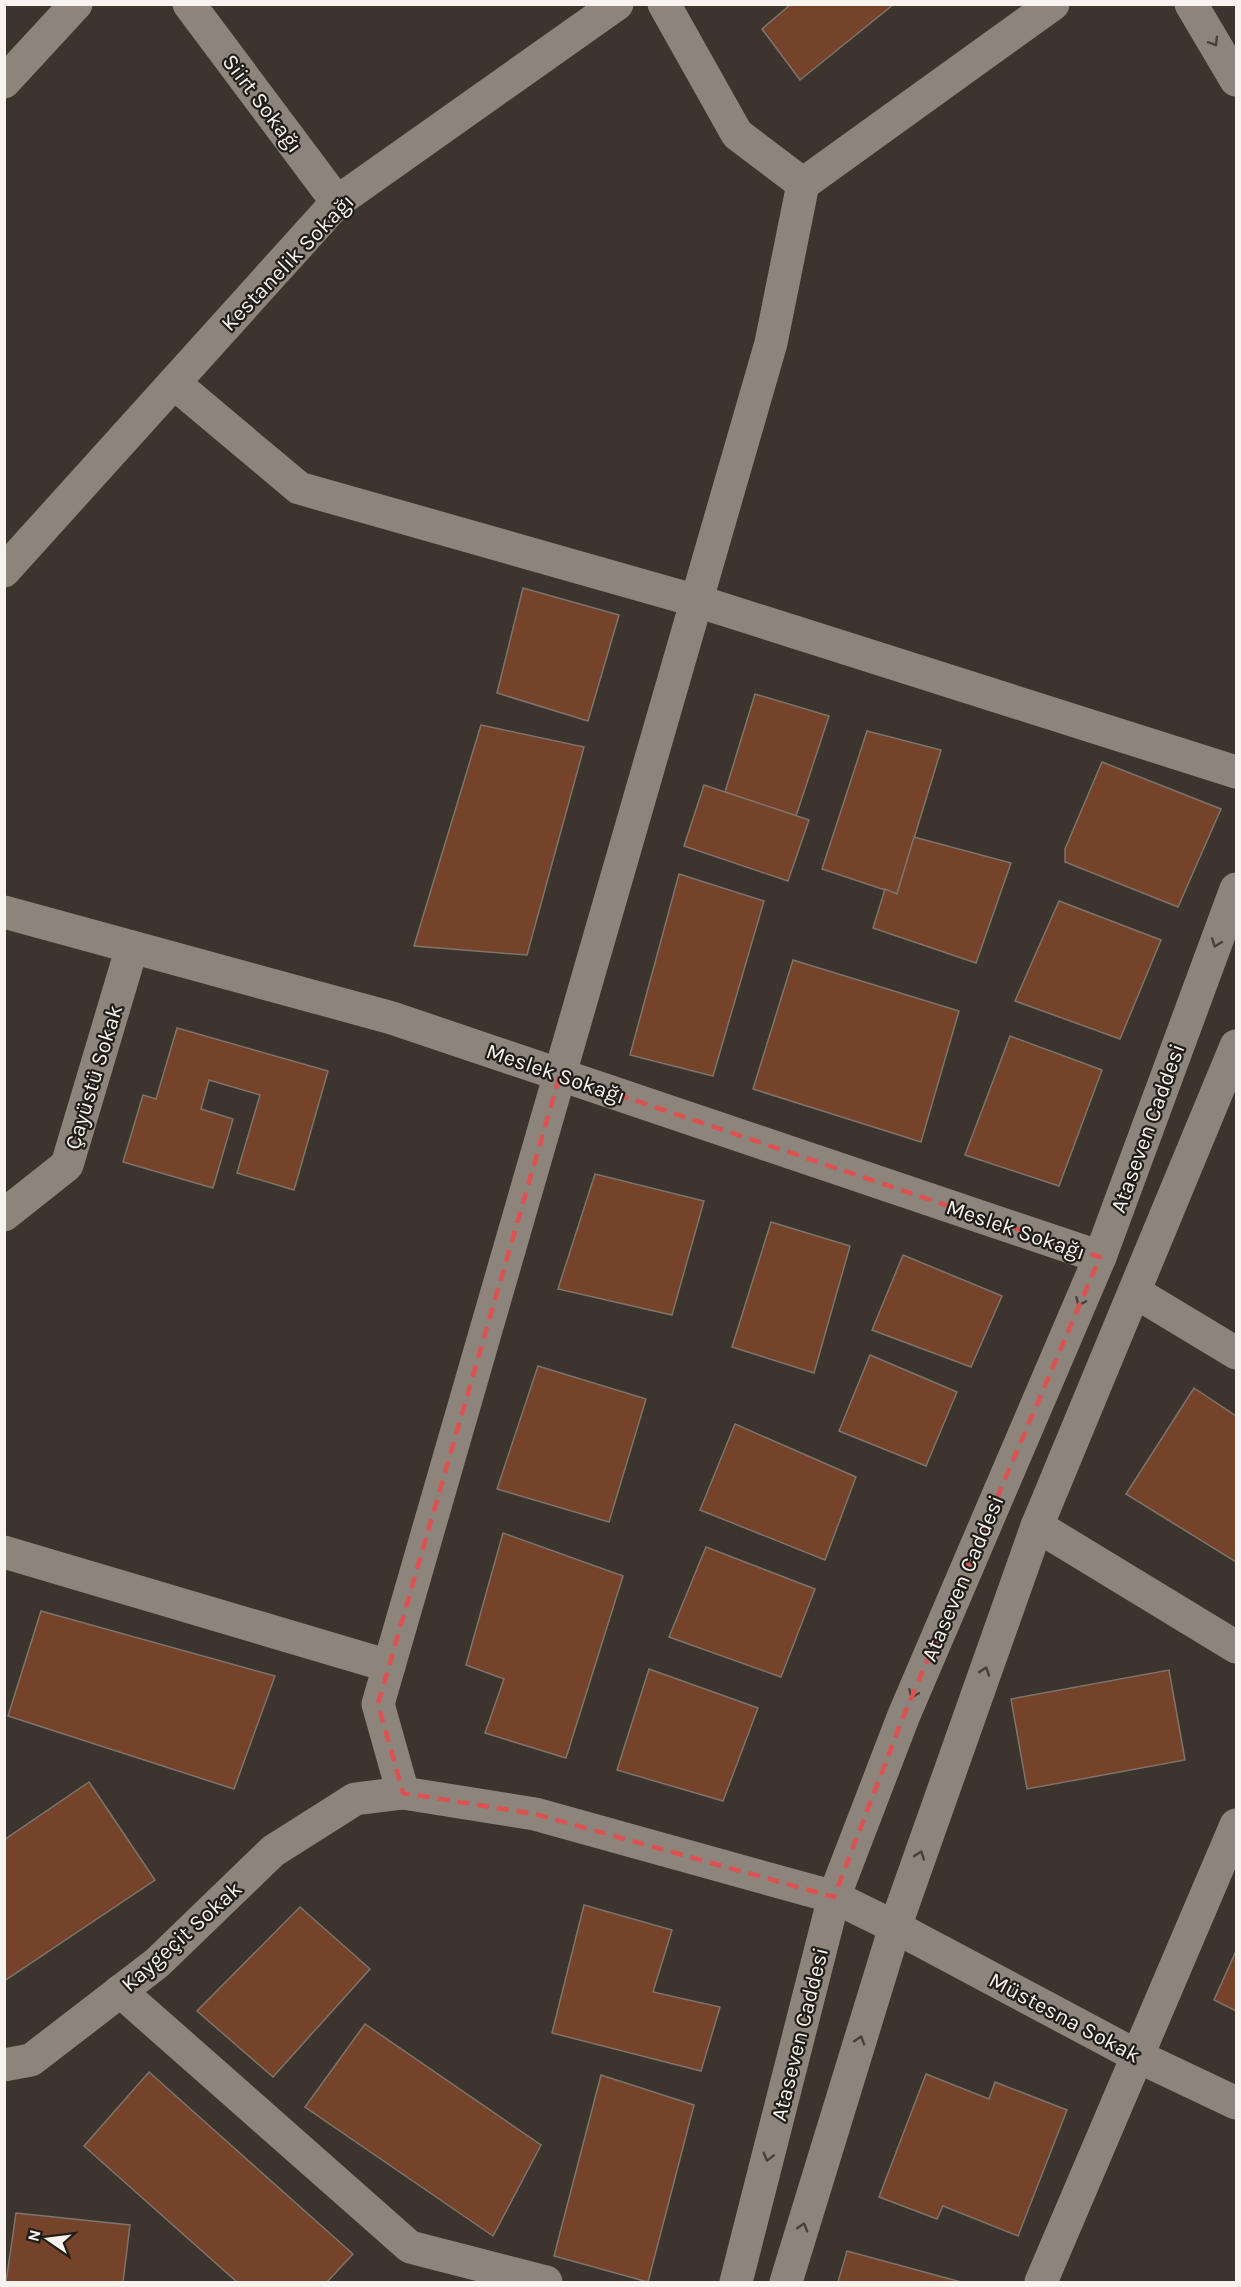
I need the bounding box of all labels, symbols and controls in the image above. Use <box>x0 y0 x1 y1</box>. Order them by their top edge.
one-way arrow <box>1207 36 1218 46</box>
street label: Siirt Sokağı <box>217 49 308 158</box>
street label: Kestanelik Sokağı <box>216 189 360 337</box>
one-way arrow <box>1211 937 1223 948</box>
street label: Çayüstü Sokak <box>60 1002 128 1153</box>
street label: Meslek Sokağı <box>483 1038 629 1110</box>
street label: Ataseven Caddesi <box>1105 1040 1191 1216</box>
street label: Meslek Sokağı <box>943 1194 1089 1266</box>
one-way arrow <box>1075 1296 1087 1307</box>
street label: Ataseven Caddesi <box>916 1491 1010 1665</box>
one-way arrow <box>978 1666 991 1677</box>
one-way arrow <box>908 1688 920 1699</box>
one-way arrow <box>913 1850 926 1861</box>
street label: Kaygeçit Sokak <box>116 1876 247 1998</box>
street label: Ataseven Caddesi <box>766 1945 834 2124</box>
street label: Müstesna Sokak <box>984 1967 1145 2069</box>
one-way arrow <box>853 2035 865 2046</box>
one-way arrow <box>762 2152 775 2162</box>
north arrow <box>18 2209 78 2269</box>
one-way arrow <box>796 2222 808 2233</box>
text: N <box>23 2228 45 2243</box>

